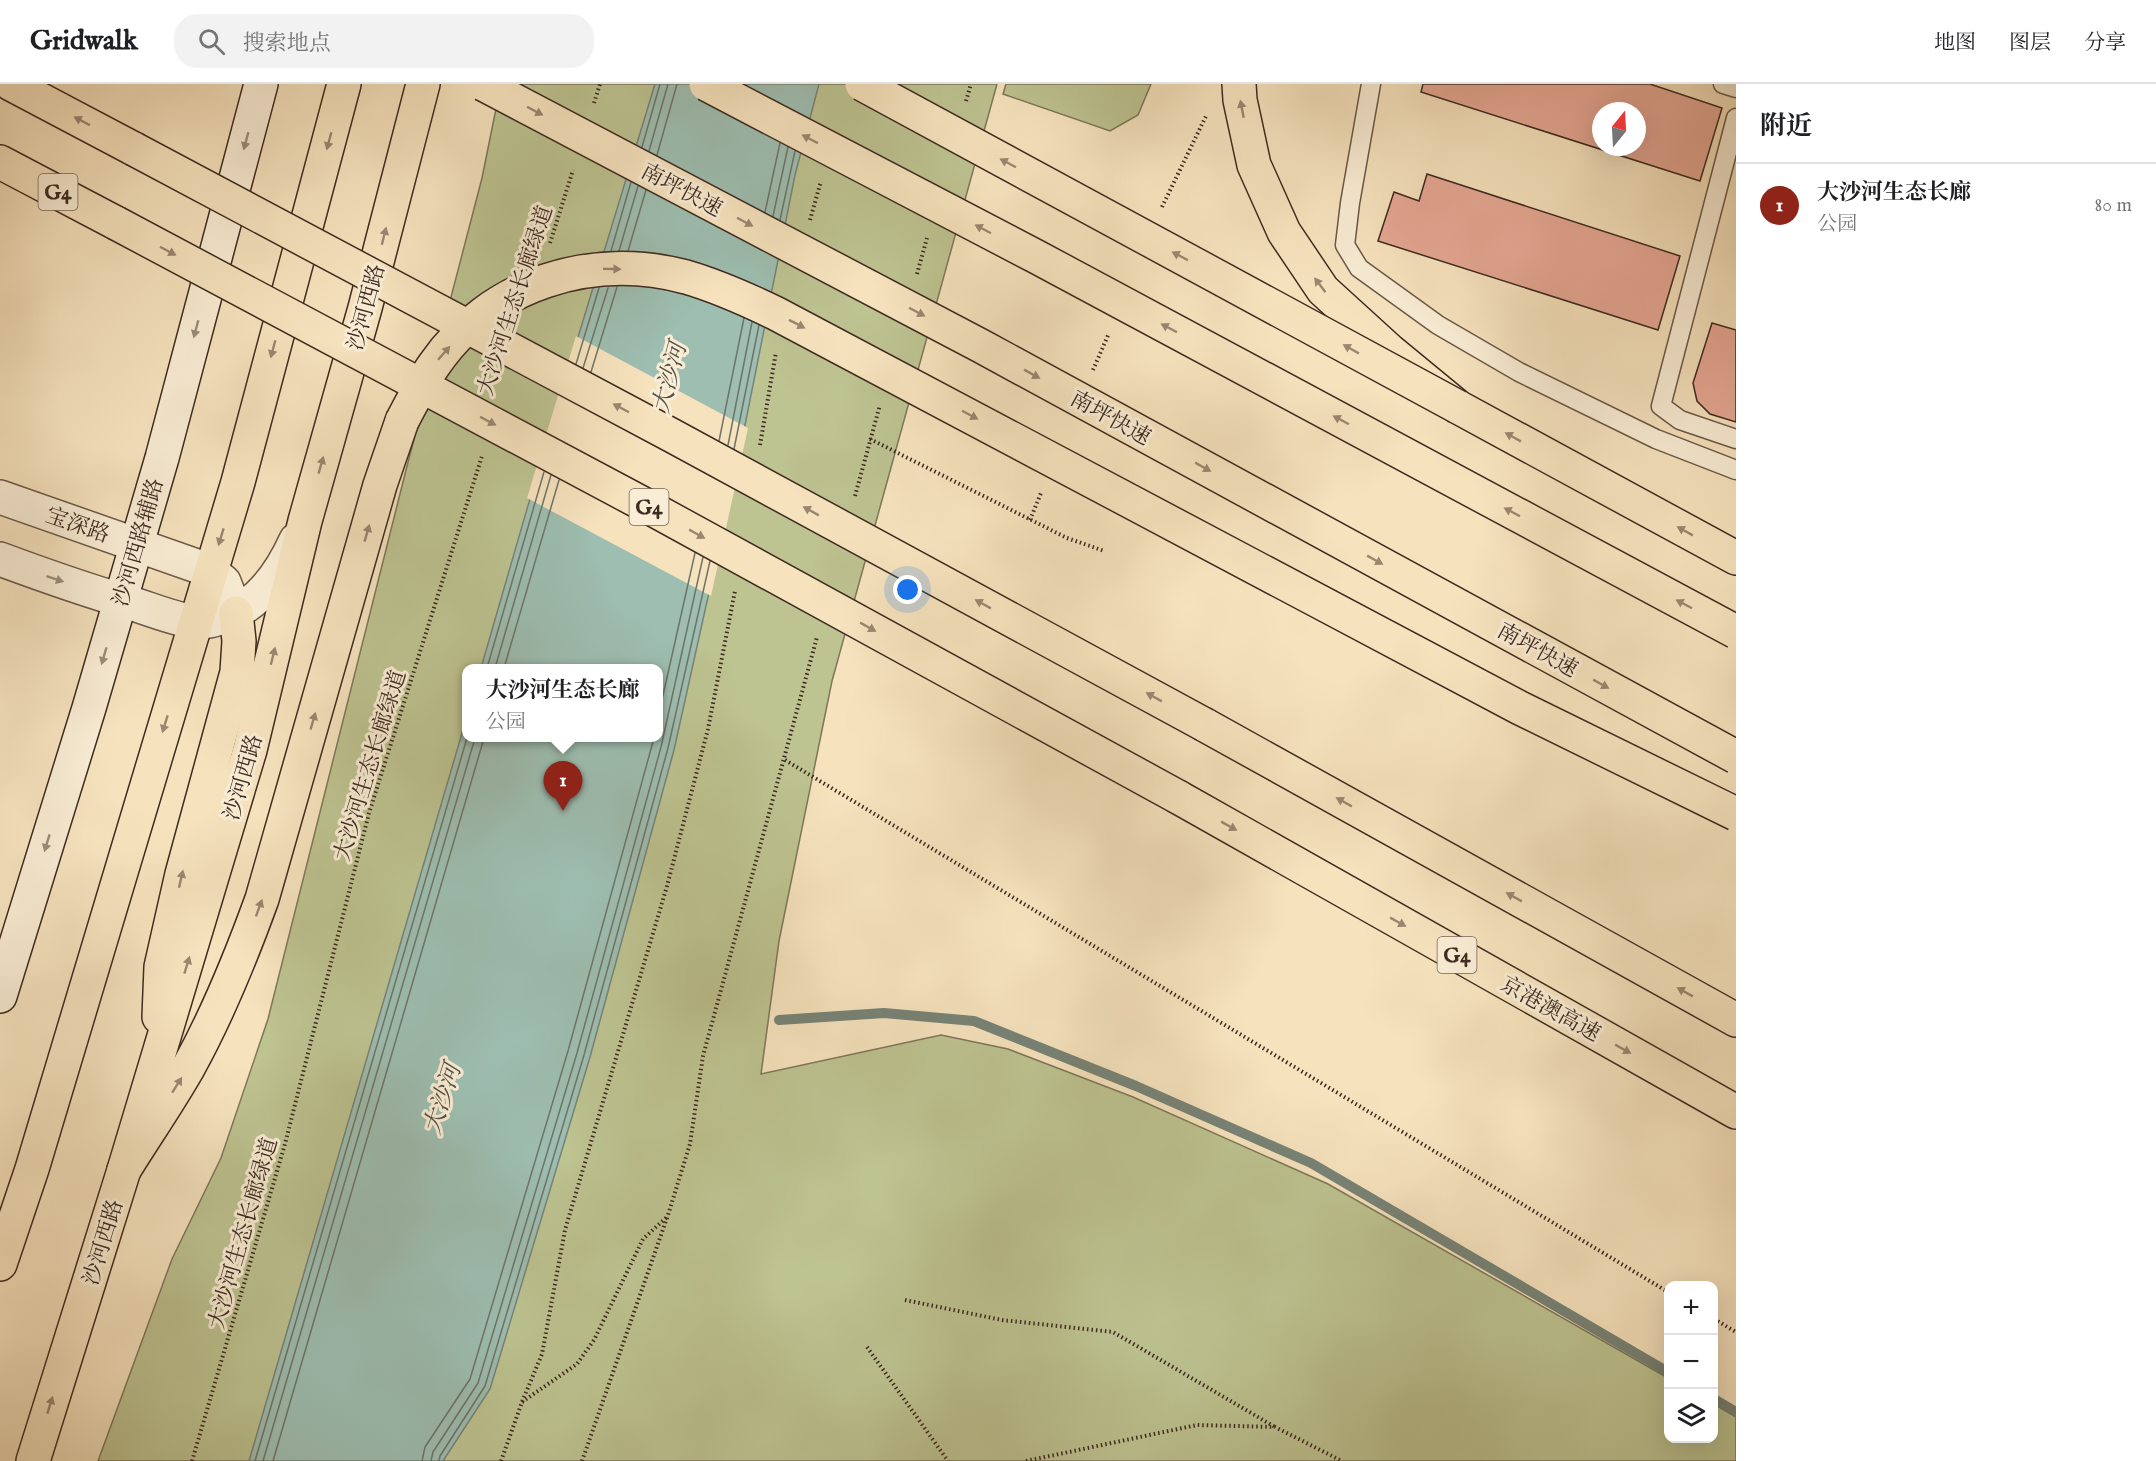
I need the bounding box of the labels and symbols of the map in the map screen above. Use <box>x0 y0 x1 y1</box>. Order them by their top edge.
one-way arrow <box>1237 99 1246 118</box>
north arrow <box>1592 102 1646 156</box>
one-way arrow <box>527 106 544 116</box>
one-way arrow <box>73 116 90 126</box>
one-way arrow <box>241 131 251 150</box>
one-way arrow <box>324 132 333 150</box>
one-way arrow <box>801 134 818 144</box>
street label: 南坪快速 <box>636 158 726 224</box>
one-way arrow <box>1000 158 1017 168</box>
road number: G4 <box>38 174 78 210</box>
street label: 大沙河生态长廊绿道 <box>472 202 560 399</box>
one-way arrow <box>736 217 753 226</box>
one-way arrow <box>974 224 991 234</box>
one-way arrow <box>379 227 389 245</box>
one-way arrow <box>160 246 177 256</box>
one-way arrow <box>1171 251 1188 261</box>
street label: 沙河西路 <box>342 261 392 354</box>
one-way arrow <box>603 264 622 274</box>
one-way arrow <box>1314 277 1327 293</box>
one-way arrow <box>909 307 926 317</box>
one-way arrow <box>788 318 806 328</box>
one-way arrow <box>191 320 200 338</box>
one-way arrow <box>1160 323 1177 333</box>
water label: 大沙河 <box>646 336 696 417</box>
one-way arrow <box>268 340 278 358</box>
one-way arrow <box>1343 344 1360 354</box>
one-way arrow <box>437 345 450 361</box>
one-way arrow <box>1024 369 1041 379</box>
street label: 南坪快速 <box>1065 385 1155 452</box>
one-way arrow <box>613 404 630 413</box>
one-way arrow <box>961 410 978 420</box>
one-way arrow <box>1332 415 1349 425</box>
one-way arrow <box>480 417 497 426</box>
one-way arrow <box>1505 432 1522 442</box>
one-way arrow <box>317 456 326 474</box>
one-way arrow <box>1195 462 1212 472</box>
street label: 沙河西路辅路 <box>107 475 171 610</box>
road number: G4 <box>630 489 668 525</box>
street label: 宝深路 <box>42 502 113 550</box>
one-way arrow <box>803 506 820 516</box>
one-way arrow <box>1504 507 1521 517</box>
one-way arrow <box>362 524 372 542</box>
one-way arrow <box>1676 526 1693 536</box>
one-way arrow <box>216 528 225 546</box>
one-way arrow <box>689 529 706 539</box>
one-way arrow <box>1367 555 1384 565</box>
one-way arrow <box>46 575 64 584</box>
your location <box>893 575 922 604</box>
one-way arrow <box>974 599 991 609</box>
one-way arrow <box>1676 599 1693 609</box>
street label: 南坪快速 <box>1492 617 1582 684</box>
one-way arrow <box>860 622 877 632</box>
one-way arrow <box>99 647 108 665</box>
one-way arrow <box>268 647 278 665</box>
street label: 大沙河生态长廊绿道 <box>329 667 413 864</box>
one-way arrow <box>1593 679 1610 689</box>
one-way arrow <box>1145 692 1162 702</box>
one-way arrow <box>309 712 318 730</box>
one-way arrow <box>160 715 169 733</box>
street label: 沙河西路 <box>218 731 270 824</box>
pin: 1 <box>544 762 582 811</box>
one-way arrow <box>1335 797 1352 807</box>
one-way arrow <box>1220 821 1237 831</box>
one-way arrow <box>42 834 51 852</box>
one-way arrow <box>176 870 186 888</box>
one-way arrow <box>1506 892 1523 902</box>
one-way arrow <box>254 899 264 917</box>
one-way arrow <box>1390 917 1407 927</box>
road number: G4 <box>1438 937 1476 973</box>
one-way arrow <box>183 956 192 974</box>
street label: 京港澳高速 <box>1495 971 1605 1049</box>
one-way arrow <box>1676 987 1693 997</box>
one-way arrow <box>1615 1043 1631 1054</box>
water label: 大沙河 <box>418 1057 471 1138</box>
one-way arrow <box>172 1077 183 1093</box>
street label: 大沙河生态长廊绿道 <box>203 1135 285 1333</box>
street label: 沙河西路 <box>78 1196 130 1289</box>
one-way arrow <box>46 1396 56 1414</box>

